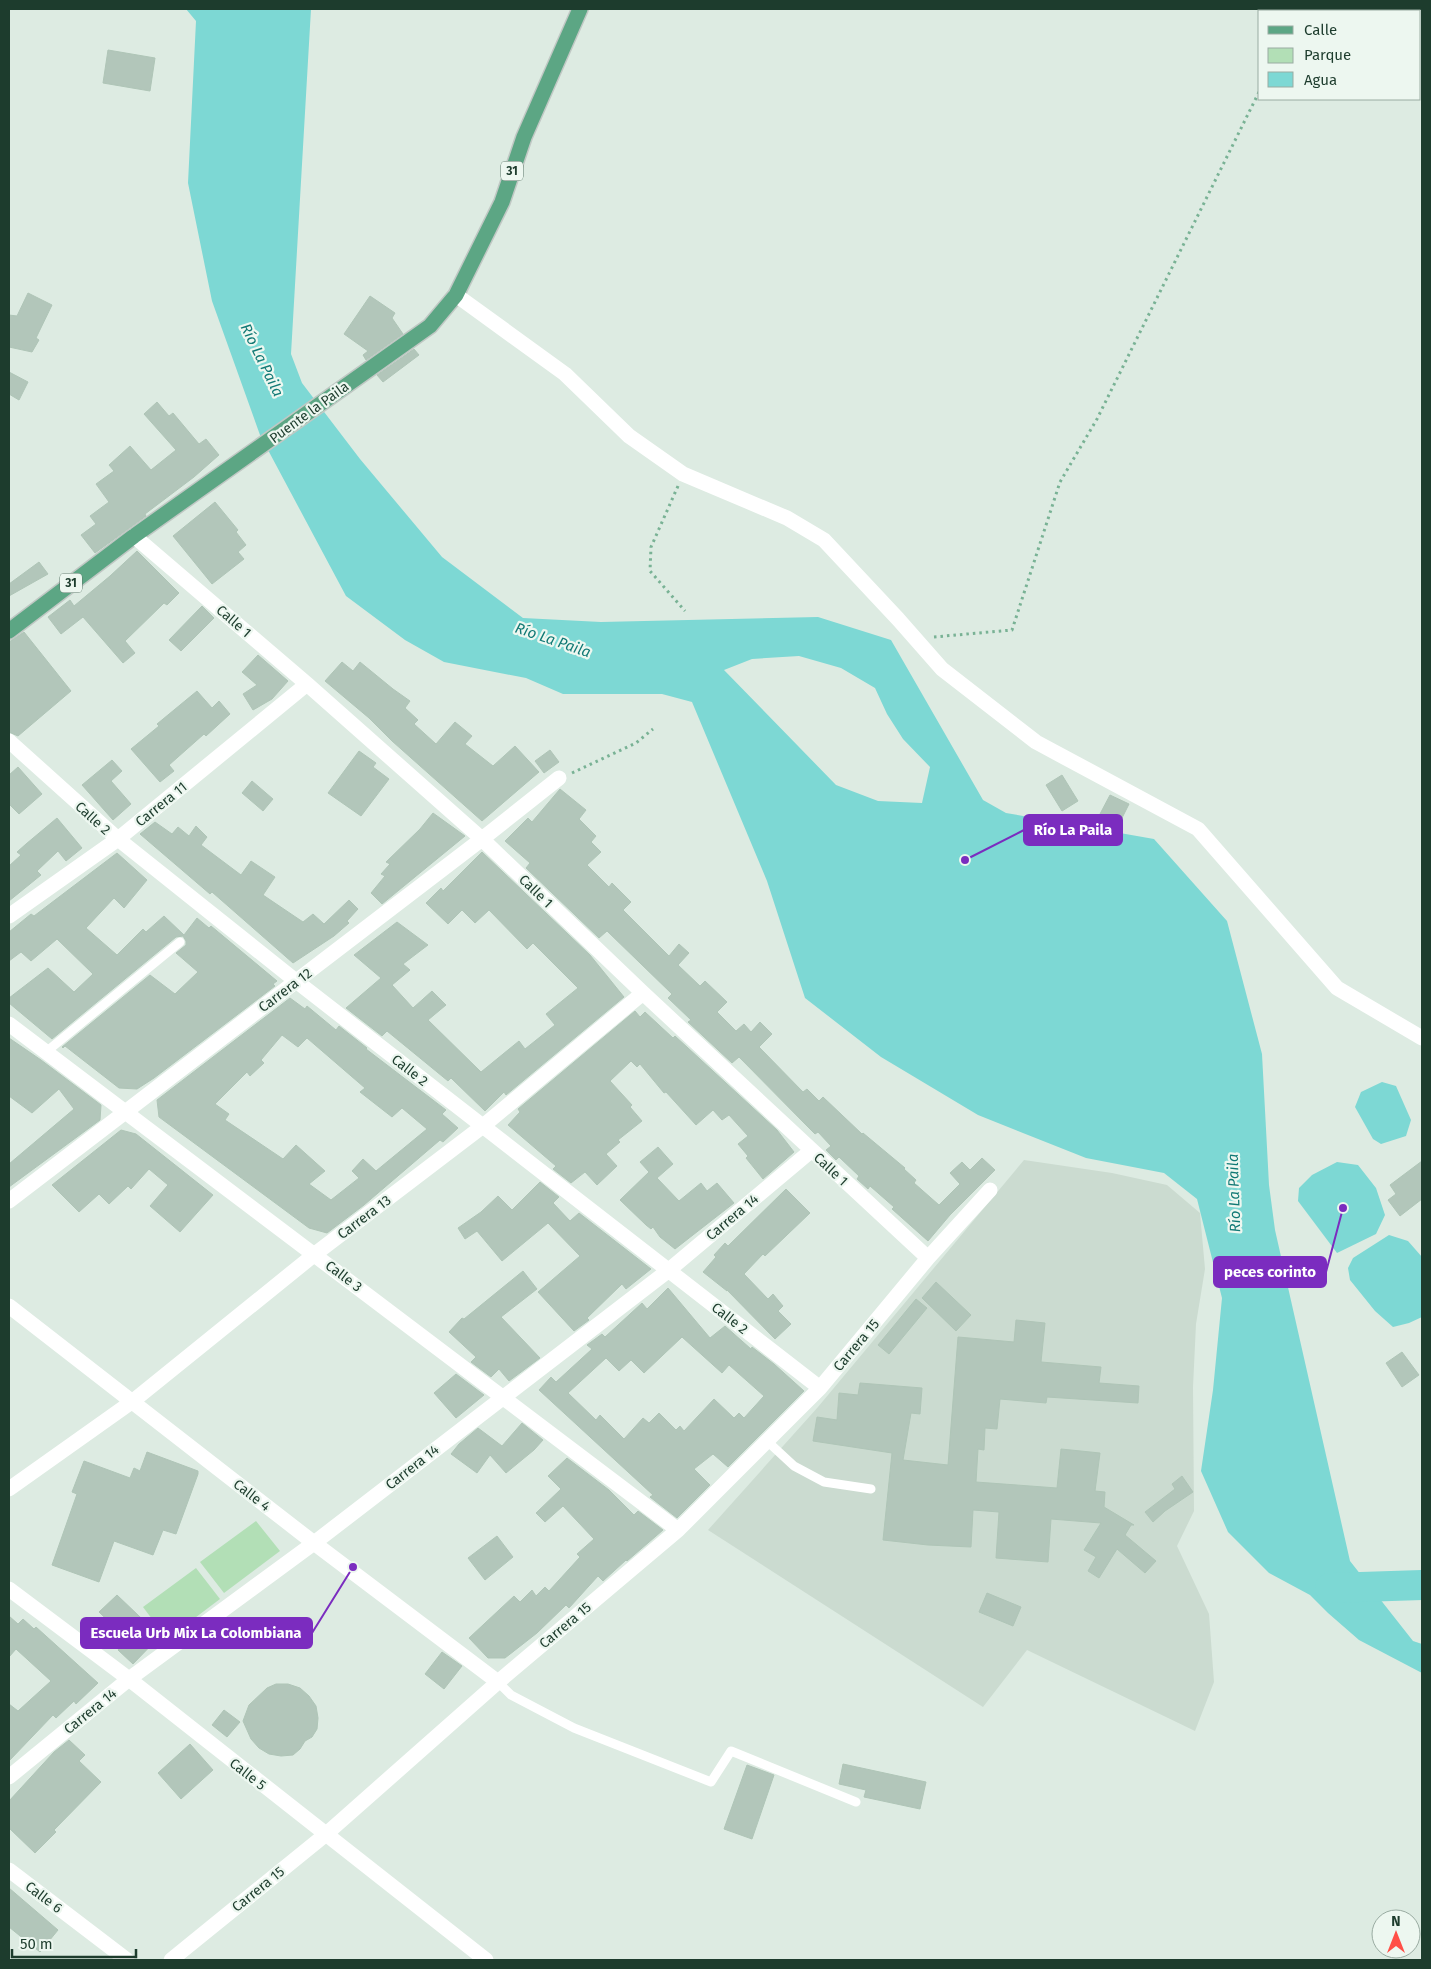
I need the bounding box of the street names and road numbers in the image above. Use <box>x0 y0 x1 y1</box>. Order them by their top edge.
road number: 31 <box>501 162 523 180</box>
street label: Puente la Paila <box>266 378 352 447</box>
road number: 31 <box>60 574 82 592</box>
street label: Calle 1 <box>213 602 255 641</box>
street label: Carrera 11 <box>132 778 191 830</box>
street label: Calle 2 <box>72 798 114 839</box>
street label: Calle 1 <box>515 871 556 912</box>
street label: Carrera 12 <box>255 965 315 1016</box>
street label: Calle 2 <box>388 1051 431 1090</box>
street label: Calle 1 <box>810 1149 851 1189</box>
street label: Carrera 14 <box>703 1190 762 1244</box>
street label: Carrera 13 <box>334 1192 394 1243</box>
street label: Calle 3 <box>322 1257 365 1296</box>
street label: Calle 2 <box>708 1299 751 1338</box>
street label: Carrera 15 <box>830 1316 883 1375</box>
street label: Carrera 14 <box>382 1441 443 1494</box>
street label: Calle 4 <box>230 1476 274 1515</box>
street label: Carrera 15 <box>536 1599 595 1652</box>
street label: Carrera 14 <box>60 1685 121 1738</box>
street label: Calle 5 <box>226 1755 269 1794</box>
street label: Carrera 15 <box>229 1863 288 1916</box>
street label: Calle 6 <box>22 1878 66 1917</box>

